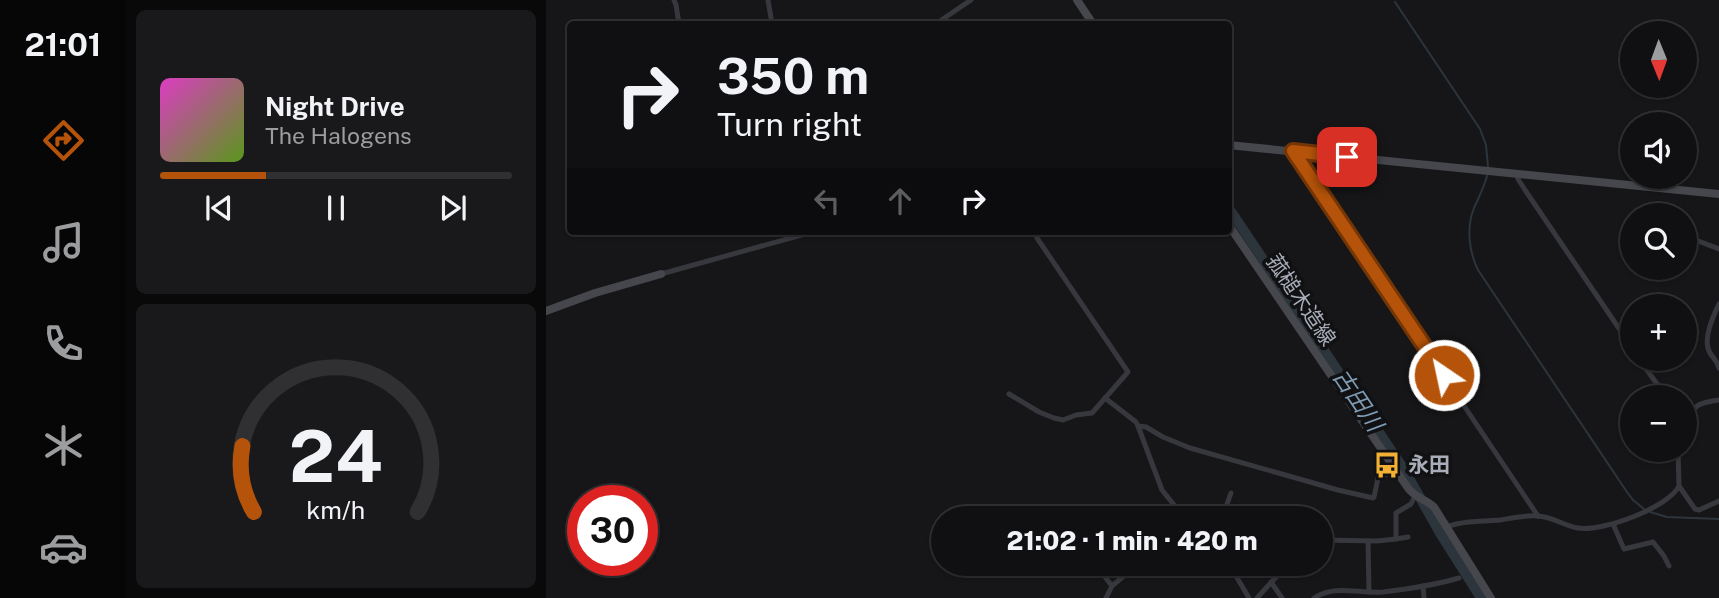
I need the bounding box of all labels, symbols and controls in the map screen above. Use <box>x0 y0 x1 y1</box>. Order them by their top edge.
north arrow <box>1620 21 1698 98</box>
map controls <box>1620 21 1697 462</box>
text: 21:01 <box>25 26 101 63</box>
text: 350 m <box>717 47 869 105</box>
icon: right <box>602 49 693 140</box>
text: Night Drive <box>265 91 405 122</box>
text: Turn right <box>717 106 862 143</box>
button: sound <box>1620 112 1697 189</box>
icon: directions <box>39 116 88 165</box>
text: The Halogens <box>265 122 412 149</box>
pin <box>1317 127 1377 187</box>
icon: arrive <box>1328 138 1366 176</box>
icon: left <box>808 182 846 220</box>
icon: ahead <box>881 182 919 220</box>
icon: right <box>954 182 992 220</box>
icon: previous <box>200 189 238 227</box>
icon: pause <box>317 189 355 227</box>
icon: next <box>434 189 472 227</box>
button: search <box>1620 203 1697 280</box>
icon: music <box>39 218 88 267</box>
street label: 菰槌木造線 <box>1262 249 1341 350</box>
button: + <box>1620 294 1697 371</box>
icon: phone <box>39 319 88 368</box>
position arrow <box>1407 338 1481 412</box>
water label: 古田川 <box>1328 364 1391 438</box>
button: − <box>1620 385 1697 462</box>
text: 24 <box>289 413 383 498</box>
icon: climate <box>39 421 88 470</box>
bus stop icon: 永田 <box>1372 450 1402 480</box>
place label: 永田 <box>1408 452 1450 477</box>
speed limit sign: 30 <box>567 485 658 576</box>
text: km/h <box>307 495 365 525</box>
icon: car <box>39 523 88 572</box>
text: 21:02 · 1 min · 420 m <box>1006 525 1258 556</box>

